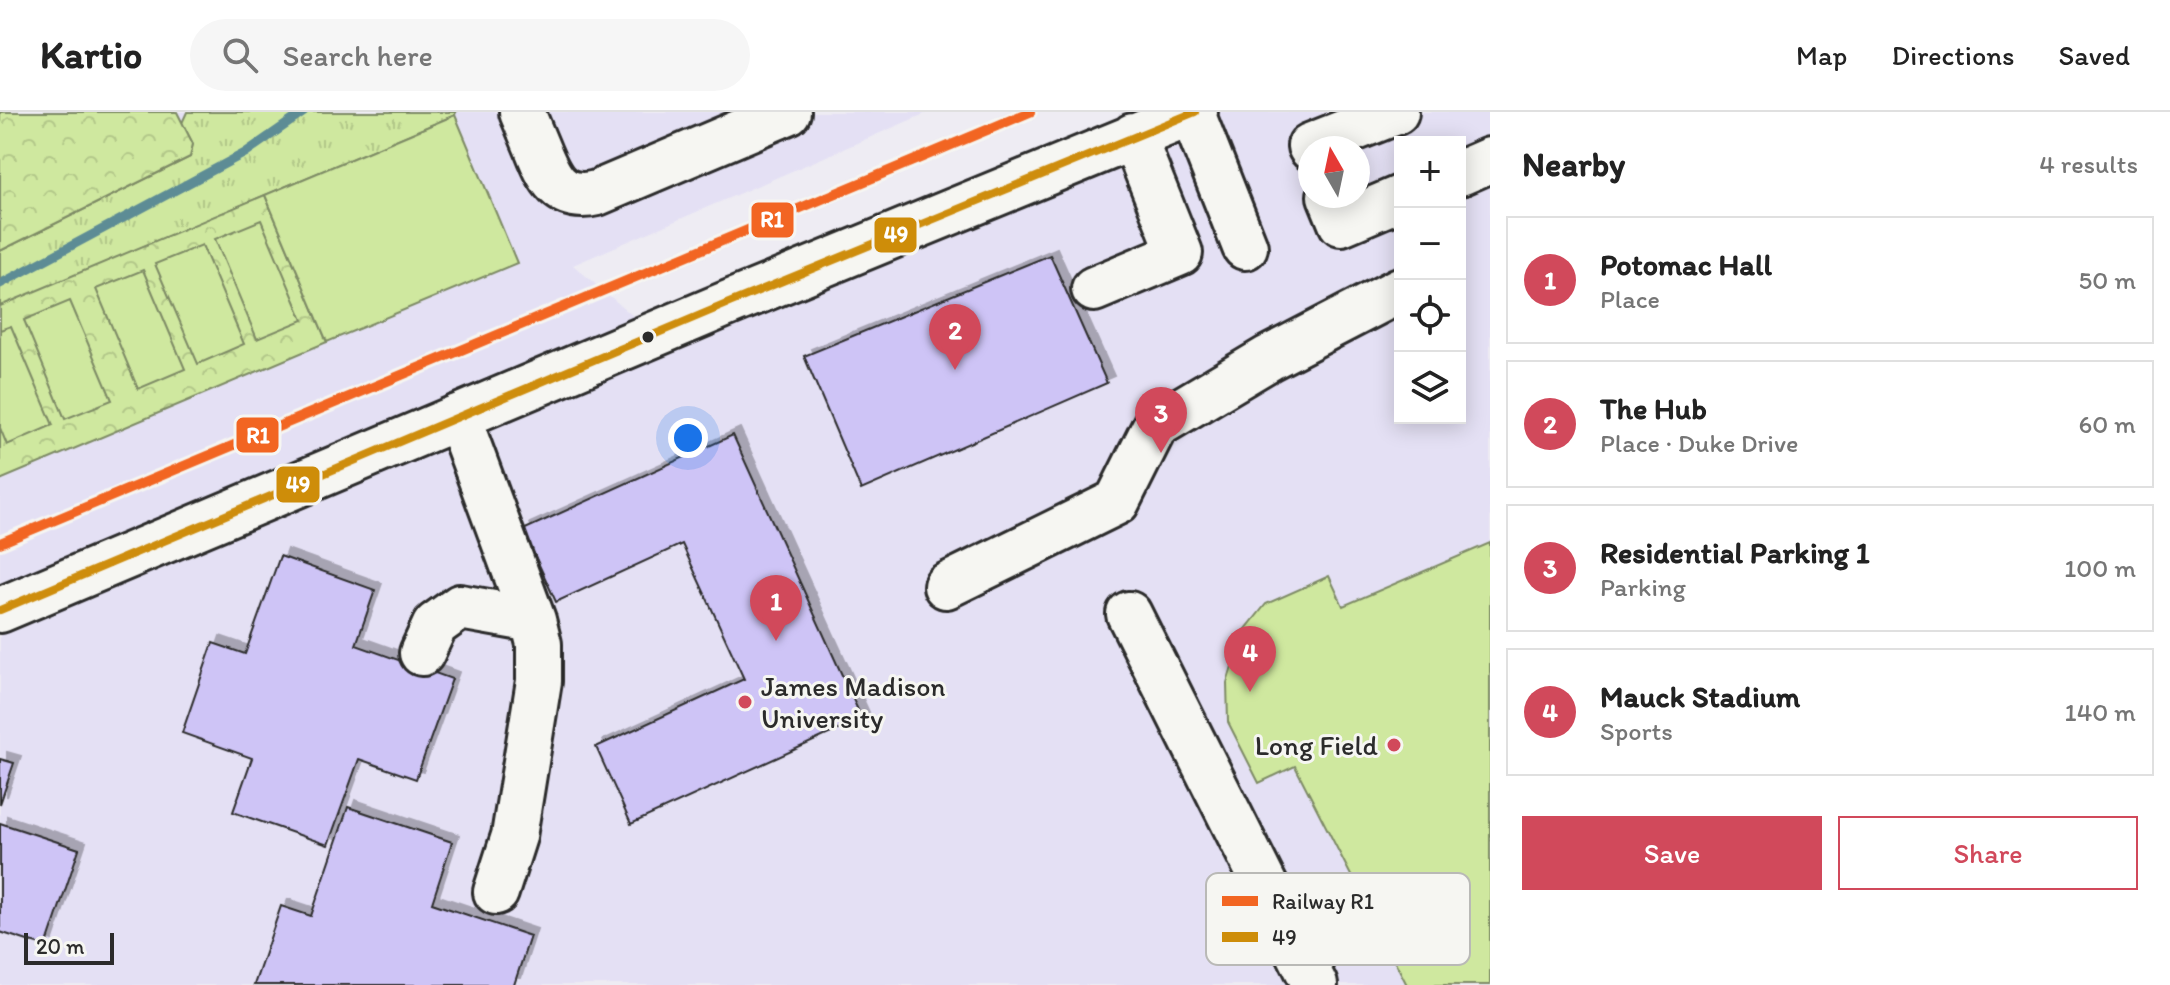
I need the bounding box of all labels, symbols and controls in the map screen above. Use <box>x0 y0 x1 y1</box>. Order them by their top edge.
search box <box>190 19 750 91</box>
text: Kartio <box>40 32 142 78</box>
icon: search <box>218 33 262 77</box>
text: Search here <box>282 37 433 74</box>
text: Map <box>1796 38 1847 72</box>
text: Directions <box>1891 38 2015 72</box>
text: Saved <box>2059 38 2130 72</box>
north arrow <box>1298 136 1370 208</box>
map controls <box>1394 136 1466 424</box>
button: + <box>1394 136 1466 208</box>
text: Nearby <box>1522 144 1625 185</box>
text: 4 results <box>2039 148 2138 180</box>
line badge: R1 <box>750 201 795 239</box>
text: R1 <box>760 206 785 233</box>
button: − <box>1394 208 1466 280</box>
line badge: 49 <box>873 216 918 254</box>
text: 49 <box>884 221 908 248</box>
text: Potomac Hall <box>1600 246 1772 283</box>
text: 1 <box>1544 264 1556 296</box>
text: 50 m <box>2079 264 2136 296</box>
button: locate <box>1394 280 1466 352</box>
text: Place <box>1600 283 1660 315</box>
pin: 2 <box>929 304 981 370</box>
unlabelled marker <box>640 329 656 345</box>
button: layers <box>1394 352 1466 424</box>
pin: 3 <box>1135 387 1187 453</box>
text: The Hub <box>1600 390 1707 427</box>
text: 2 <box>1543 408 1557 440</box>
text: 60 m <box>2079 408 2136 440</box>
line badge: R1 <box>235 416 280 454</box>
your location <box>668 418 708 458</box>
text: R1 <box>246 422 271 449</box>
text: Place · Duke Drive <box>1600 427 1798 459</box>
line badge: 49 <box>275 465 321 504</box>
text: 49 <box>286 471 310 498</box>
text: Residential Parking 1 <box>1600 534 1870 571</box>
text: 3 <box>1543 552 1557 584</box>
text: 100 m <box>2064 552 2136 584</box>
text: Parking <box>1600 571 1686 603</box>
pin: 1 <box>750 575 802 641</box>
pin: 4 <box>1224 626 1276 692</box>
place label: James Madison University <box>761 669 945 735</box>
text: Mauck Stadium <box>1600 678 1800 715</box>
marker: James Madison University <box>736 693 754 711</box>
text: 4 <box>1542 696 1558 728</box>
text: 140 m <box>2065 696 2136 728</box>
text: Sports <box>1600 715 1673 747</box>
place label: Long Field <box>1255 728 1379 762</box>
marker: Long Field <box>1385 736 1403 754</box>
button: Save <box>1522 816 1822 890</box>
button: Share <box>1838 816 2138 890</box>
legend <box>1206 873 1470 965</box>
text: Railway R1 <box>1272 888 1374 915</box>
text: 49 <box>1272 924 1297 951</box>
scale bar <box>24 929 114 965</box>
text: 20 m <box>36 933 85 960</box>

